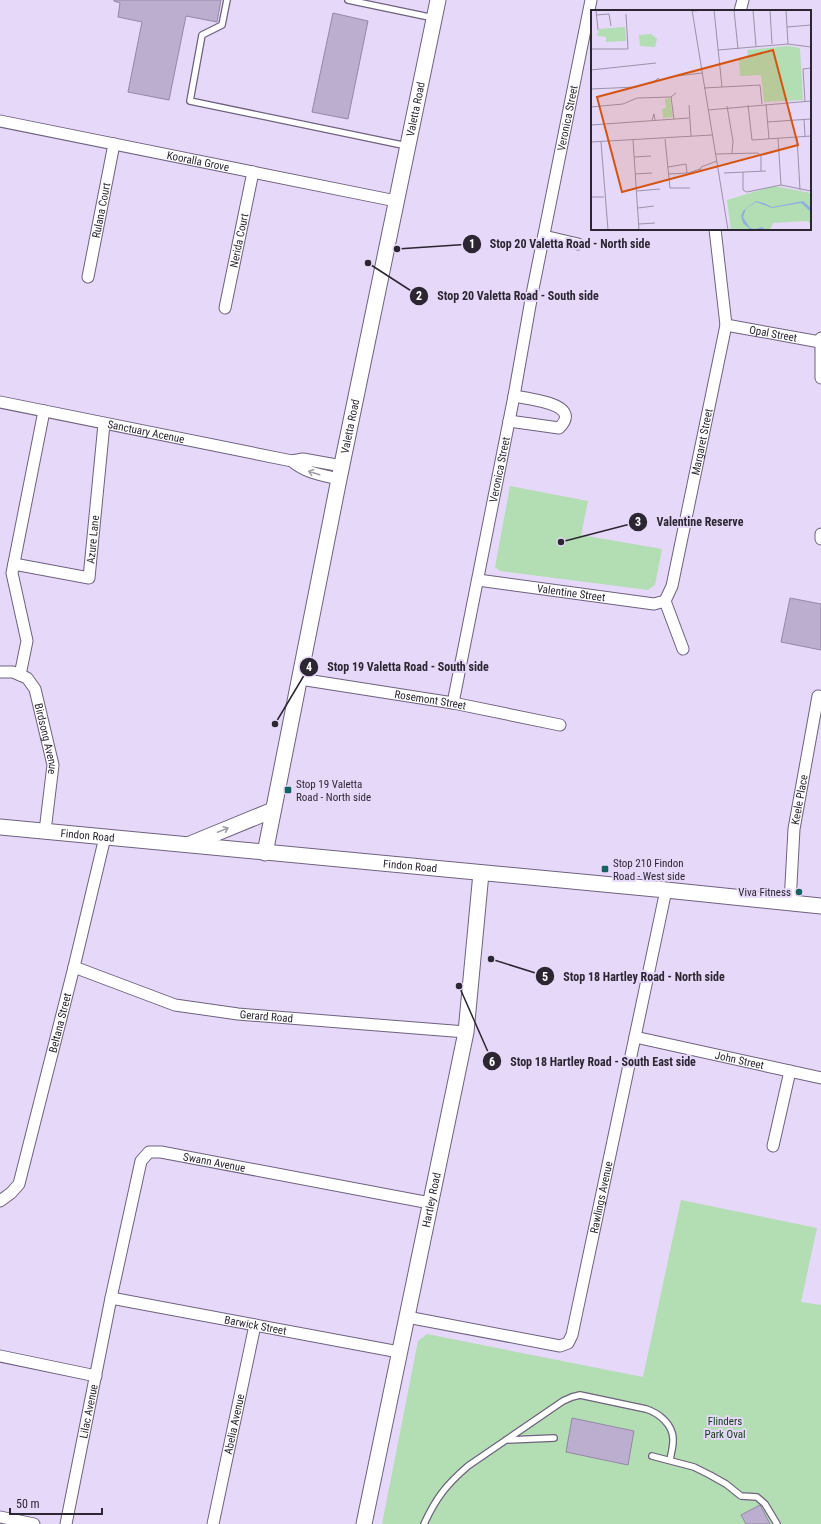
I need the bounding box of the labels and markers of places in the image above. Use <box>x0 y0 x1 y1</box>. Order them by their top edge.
callout: Stop 20 Valetta Road - North side <box>462 232 658 256</box>
callout: Stop 20 Valetta Road - South side <box>409 284 607 308</box>
callout: Valentine Reserve <box>628 510 751 534</box>
callout: Stop 19 Valetta Road - South side <box>299 655 497 679</box>
place label: Stop 19 Valetta Road - North side <box>296 778 371 804</box>
marker: Stop 19 Valetta Road - North side <box>283 785 293 795</box>
place label: Stop 210 Findon Road - West side <box>613 857 685 883</box>
marker: Stop 210 Findon Road - West side <box>600 864 610 874</box>
place label: Viva Fitness <box>738 886 791 899</box>
marker: Viva Fitness <box>794 887 804 897</box>
callout: Stop 18 Hartley Road - North side <box>535 964 732 988</box>
callout: Stop 18 Hartley Road - South East side <box>482 1049 703 1073</box>

